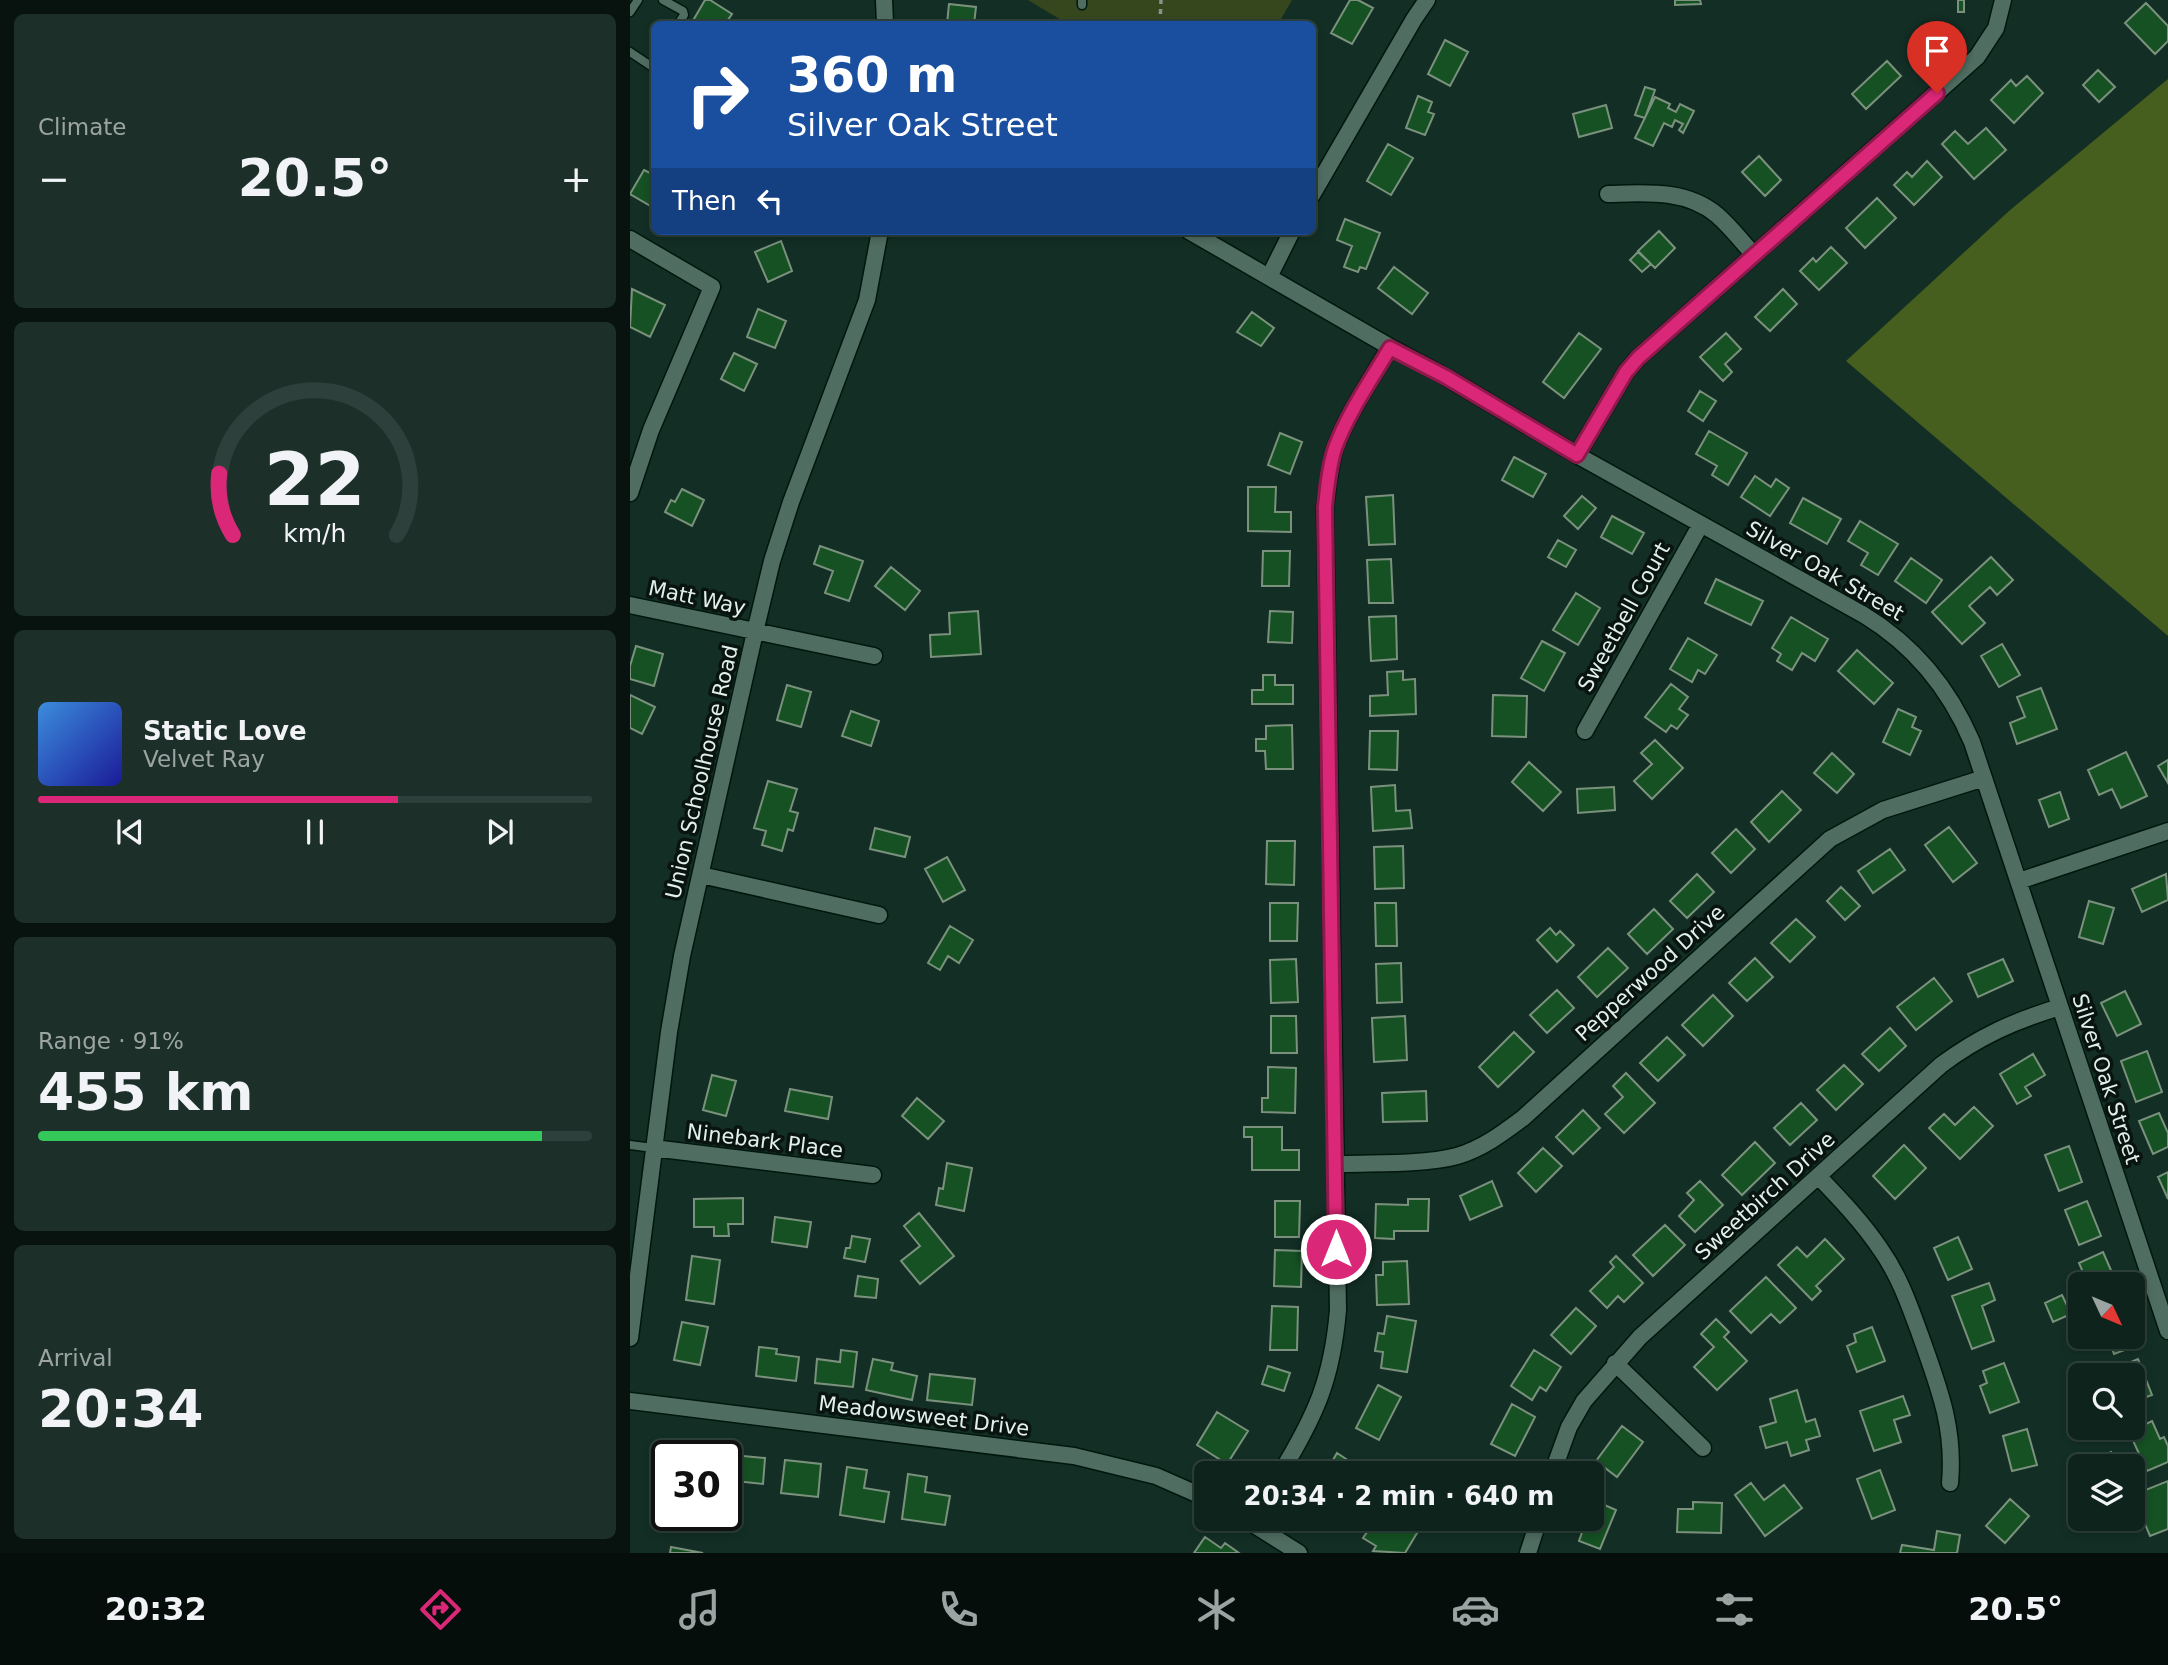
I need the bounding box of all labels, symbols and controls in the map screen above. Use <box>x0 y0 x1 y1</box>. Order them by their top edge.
pin <box>1907 21 1967 93</box>
icon: arrive <box>1918 32 1956 70</box>
text: 360 m <box>787 47 957 104</box>
icon: right <box>672 49 763 140</box>
text: Silver Oak Street <box>787 106 1058 144</box>
text: Climate <box>38 114 127 140</box>
text: 20.5° <box>238 148 392 208</box>
text: − <box>38 157 70 201</box>
text: + <box>560 157 592 201</box>
icon: left <box>751 182 789 220</box>
text: Then <box>672 186 737 216</box>
text: 22 <box>264 437 366 522</box>
street label: Silver Oak Street <box>1742 516 1908 626</box>
text: km/h <box>283 518 347 547</box>
street label: Sweetbell Court <box>1573 538 1675 696</box>
street label: Matt Way <box>646 576 748 620</box>
street label: Union Schoolhouse Road <box>661 643 743 901</box>
text: Static Love <box>143 716 307 746</box>
text: Velvet Ray <box>143 746 265 772</box>
icon: previous <box>111 813 149 851</box>
icon: pause <box>296 813 334 851</box>
icon: next <box>481 813 519 851</box>
street label: Pepperwood Drive <box>1571 900 1729 1046</box>
street label: Silver Oak Street <box>2067 991 2145 1167</box>
text: Range · 91% <box>38 1028 184 1054</box>
text: 455 km <box>38 1062 253 1122</box>
street label: Ninebark Place <box>685 1120 845 1162</box>
street label: Sweetbirch Drive <box>1690 1127 1840 1265</box>
position arrow <box>1299 1212 1373 1286</box>
north arrow <box>2068 1272 2146 1349</box>
map controls <box>2068 1272 2145 1531</box>
text: Arrival <box>38 1345 113 1371</box>
button: search <box>2068 1363 2145 1440</box>
text: 20:34 <box>38 1379 204 1439</box>
street label: Meadowsweet Drive <box>817 1391 1031 1441</box>
speed limit sign: 30 <box>651 1440 742 1531</box>
button: layers <box>2068 1454 2145 1531</box>
text: 20:34 · 2 min · 640 m <box>1244 1481 1554 1511</box>
icon: directions <box>416 1585 465 1634</box>
icon: music <box>675 1585 724 1634</box>
icon: phone <box>934 1585 983 1634</box>
icon: climate <box>1192 1585 1241 1634</box>
icon: car <box>1451 1585 1500 1634</box>
icon: filters <box>1710 1585 1759 1634</box>
text: 20:32 <box>105 1590 207 1628</box>
text: 20.5° <box>1968 1590 2063 1628</box>

